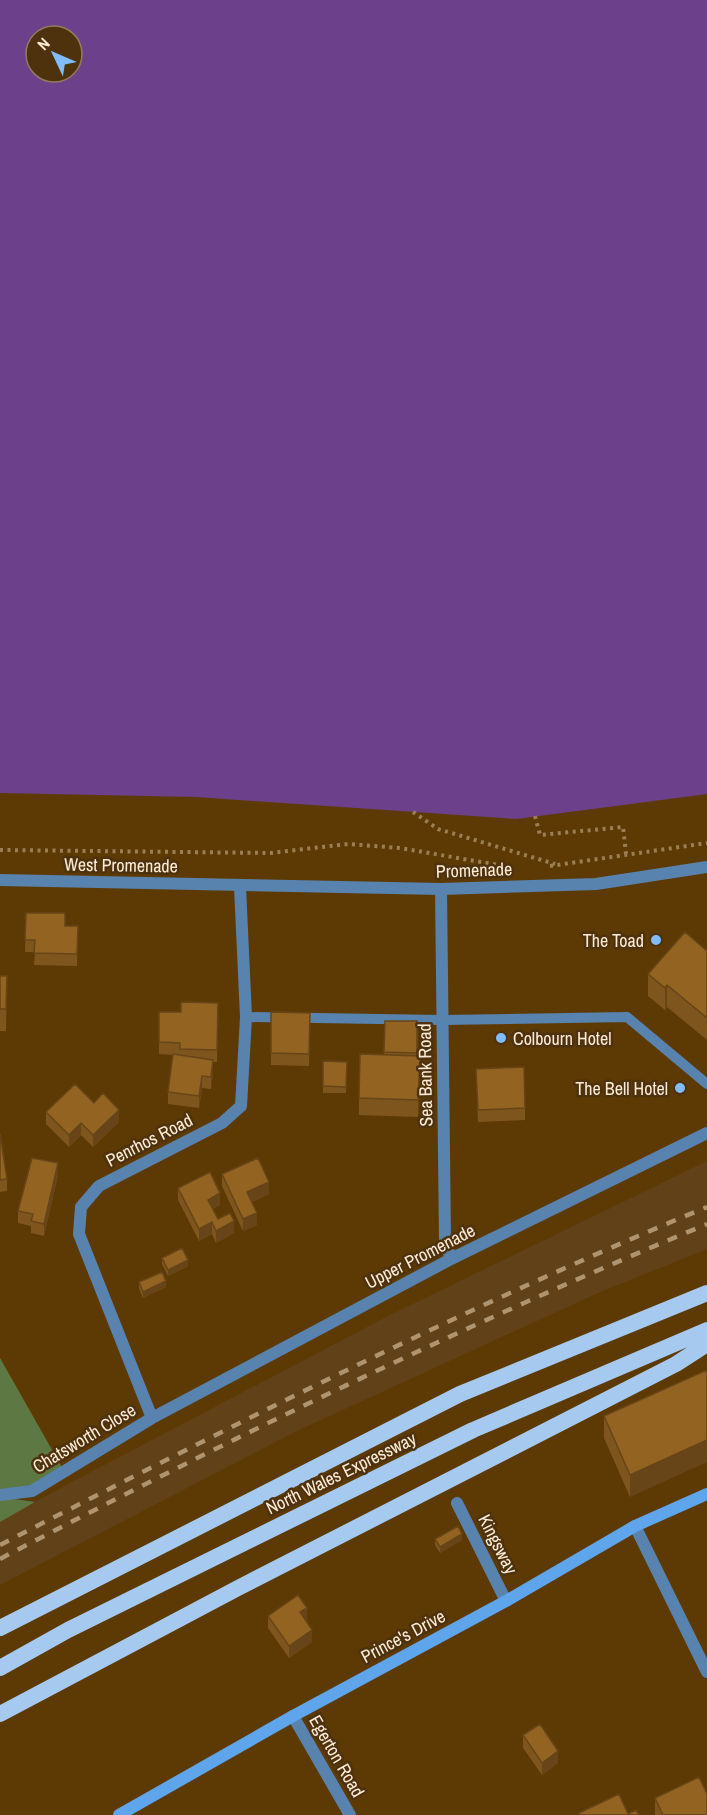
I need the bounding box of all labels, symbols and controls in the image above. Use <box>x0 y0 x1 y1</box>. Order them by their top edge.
north arrow <box>24 24 84 84</box>
text: N <box>32 33 54 55</box>
street label: West Promenade <box>64 852 178 878</box>
street label: Promenade <box>435 856 513 884</box>
place label: The Toad <box>583 928 644 953</box>
marker: The Toad <box>649 933 663 947</box>
street label: Sea Bank Road <box>412 1023 438 1127</box>
place label: Colbourn Hotel <box>513 1026 611 1051</box>
marker: Colbourn Hotel <box>494 1031 508 1045</box>
place label: The Bell Hotel <box>575 1076 668 1101</box>
marker: The Bell Hotel <box>673 1081 687 1095</box>
street label: Penrhos Road <box>101 1107 197 1173</box>
street label: Upper Promenade <box>361 1217 479 1295</box>
street label: Chatsworth Close <box>28 1397 140 1479</box>
street label: North Wales Expressway <box>262 1425 421 1520</box>
street label: Kingsway <box>472 1510 524 1579</box>
street label: Prince's Drive <box>356 1603 450 1669</box>
street label: Egerton Road <box>303 1710 371 1802</box>

